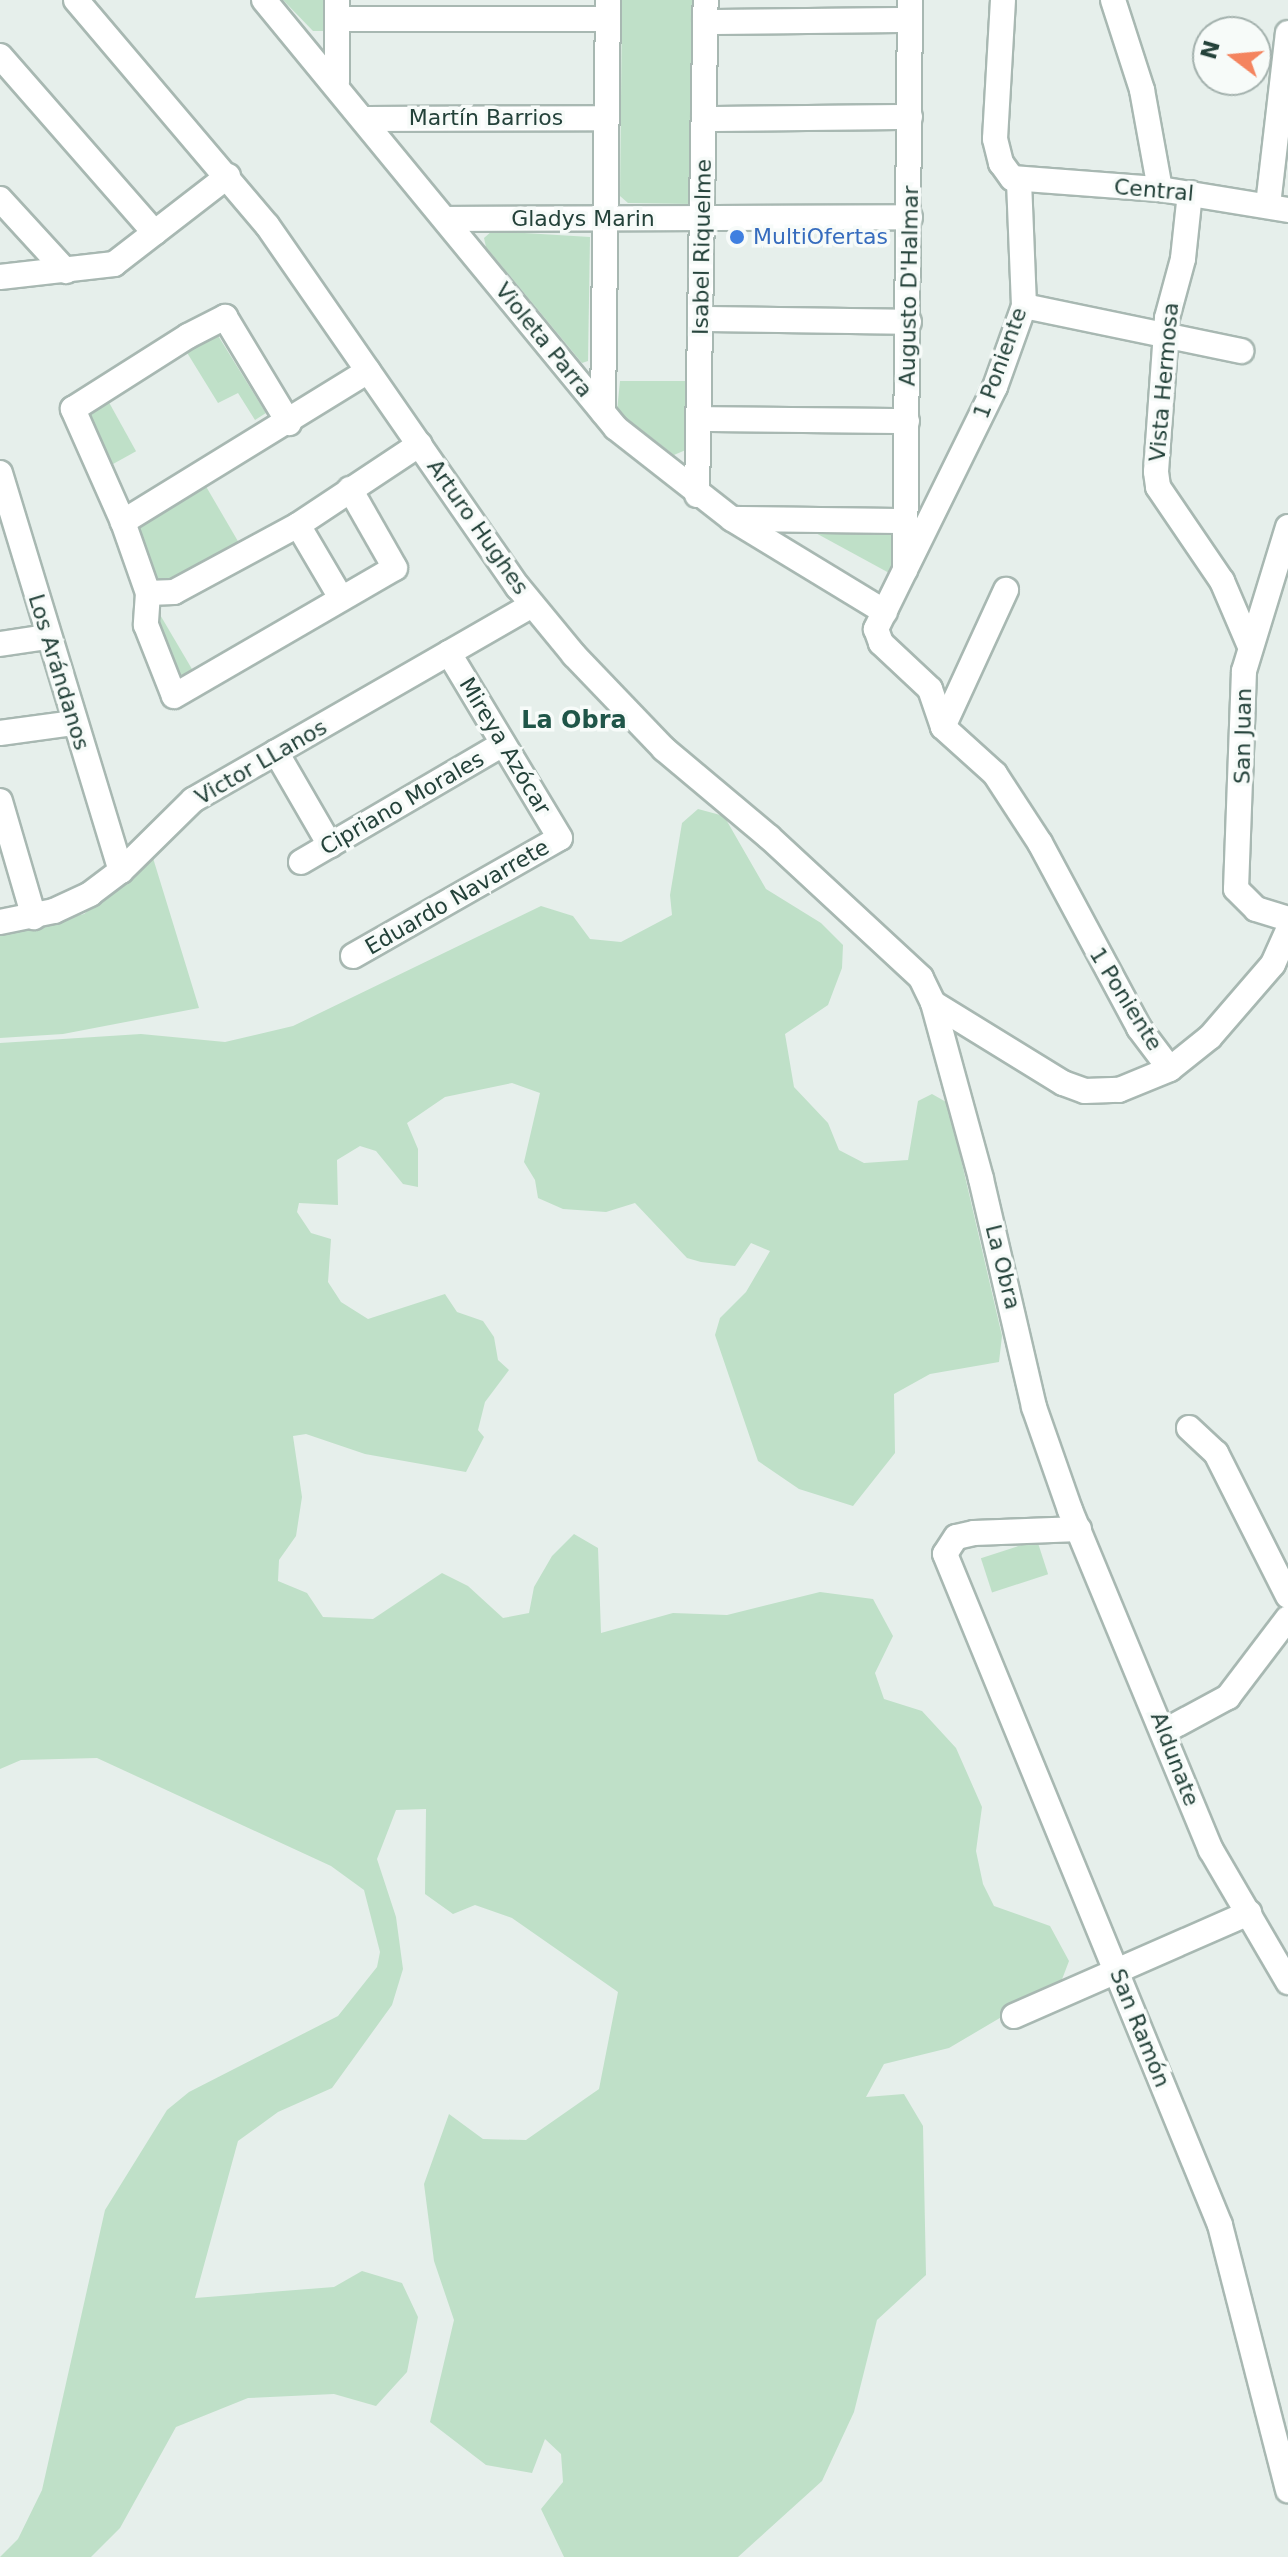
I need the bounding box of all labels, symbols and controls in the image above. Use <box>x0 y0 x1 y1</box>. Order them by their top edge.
north arrow <box>1192 16 1272 96</box>
text: N <box>1196 38 1225 62</box>
street label: Martín Barrios <box>409 105 563 131</box>
street label: Isabel Riquelme <box>687 159 717 335</box>
street label: Central <box>1113 173 1195 207</box>
street label: Augusto D'Halmar <box>894 186 924 386</box>
street label: Gladys Marin <box>511 206 655 232</box>
place label: MultiOfertas <box>753 224 888 250</box>
marker: MultiOfertas <box>728 228 746 246</box>
street label: Violeta Parra <box>490 277 598 403</box>
street label: Vista Hermosa <box>1144 301 1184 463</box>
street label: 1 Poniente <box>968 304 1032 422</box>
street label: Arturo Hughes <box>422 454 534 600</box>
street label: Los Arándanos <box>23 591 95 753</box>
street label: Mireya Azócar <box>454 673 556 819</box>
street label: San Juan <box>1229 688 1257 784</box>
district label: La Obra <box>521 707 627 735</box>
street label: Victor LLanos <box>190 714 332 810</box>
street label: Cipriano Morales <box>315 745 489 861</box>
street label: Eduardo Navarrete <box>360 834 554 960</box>
street label: 1 Poniente <box>1084 943 1168 1055</box>
street label: La Obra <box>980 1222 1026 1312</box>
street label: Aldunate <box>1145 1708 1205 1810</box>
street label: San Ramón <box>1104 1965 1176 2091</box>

